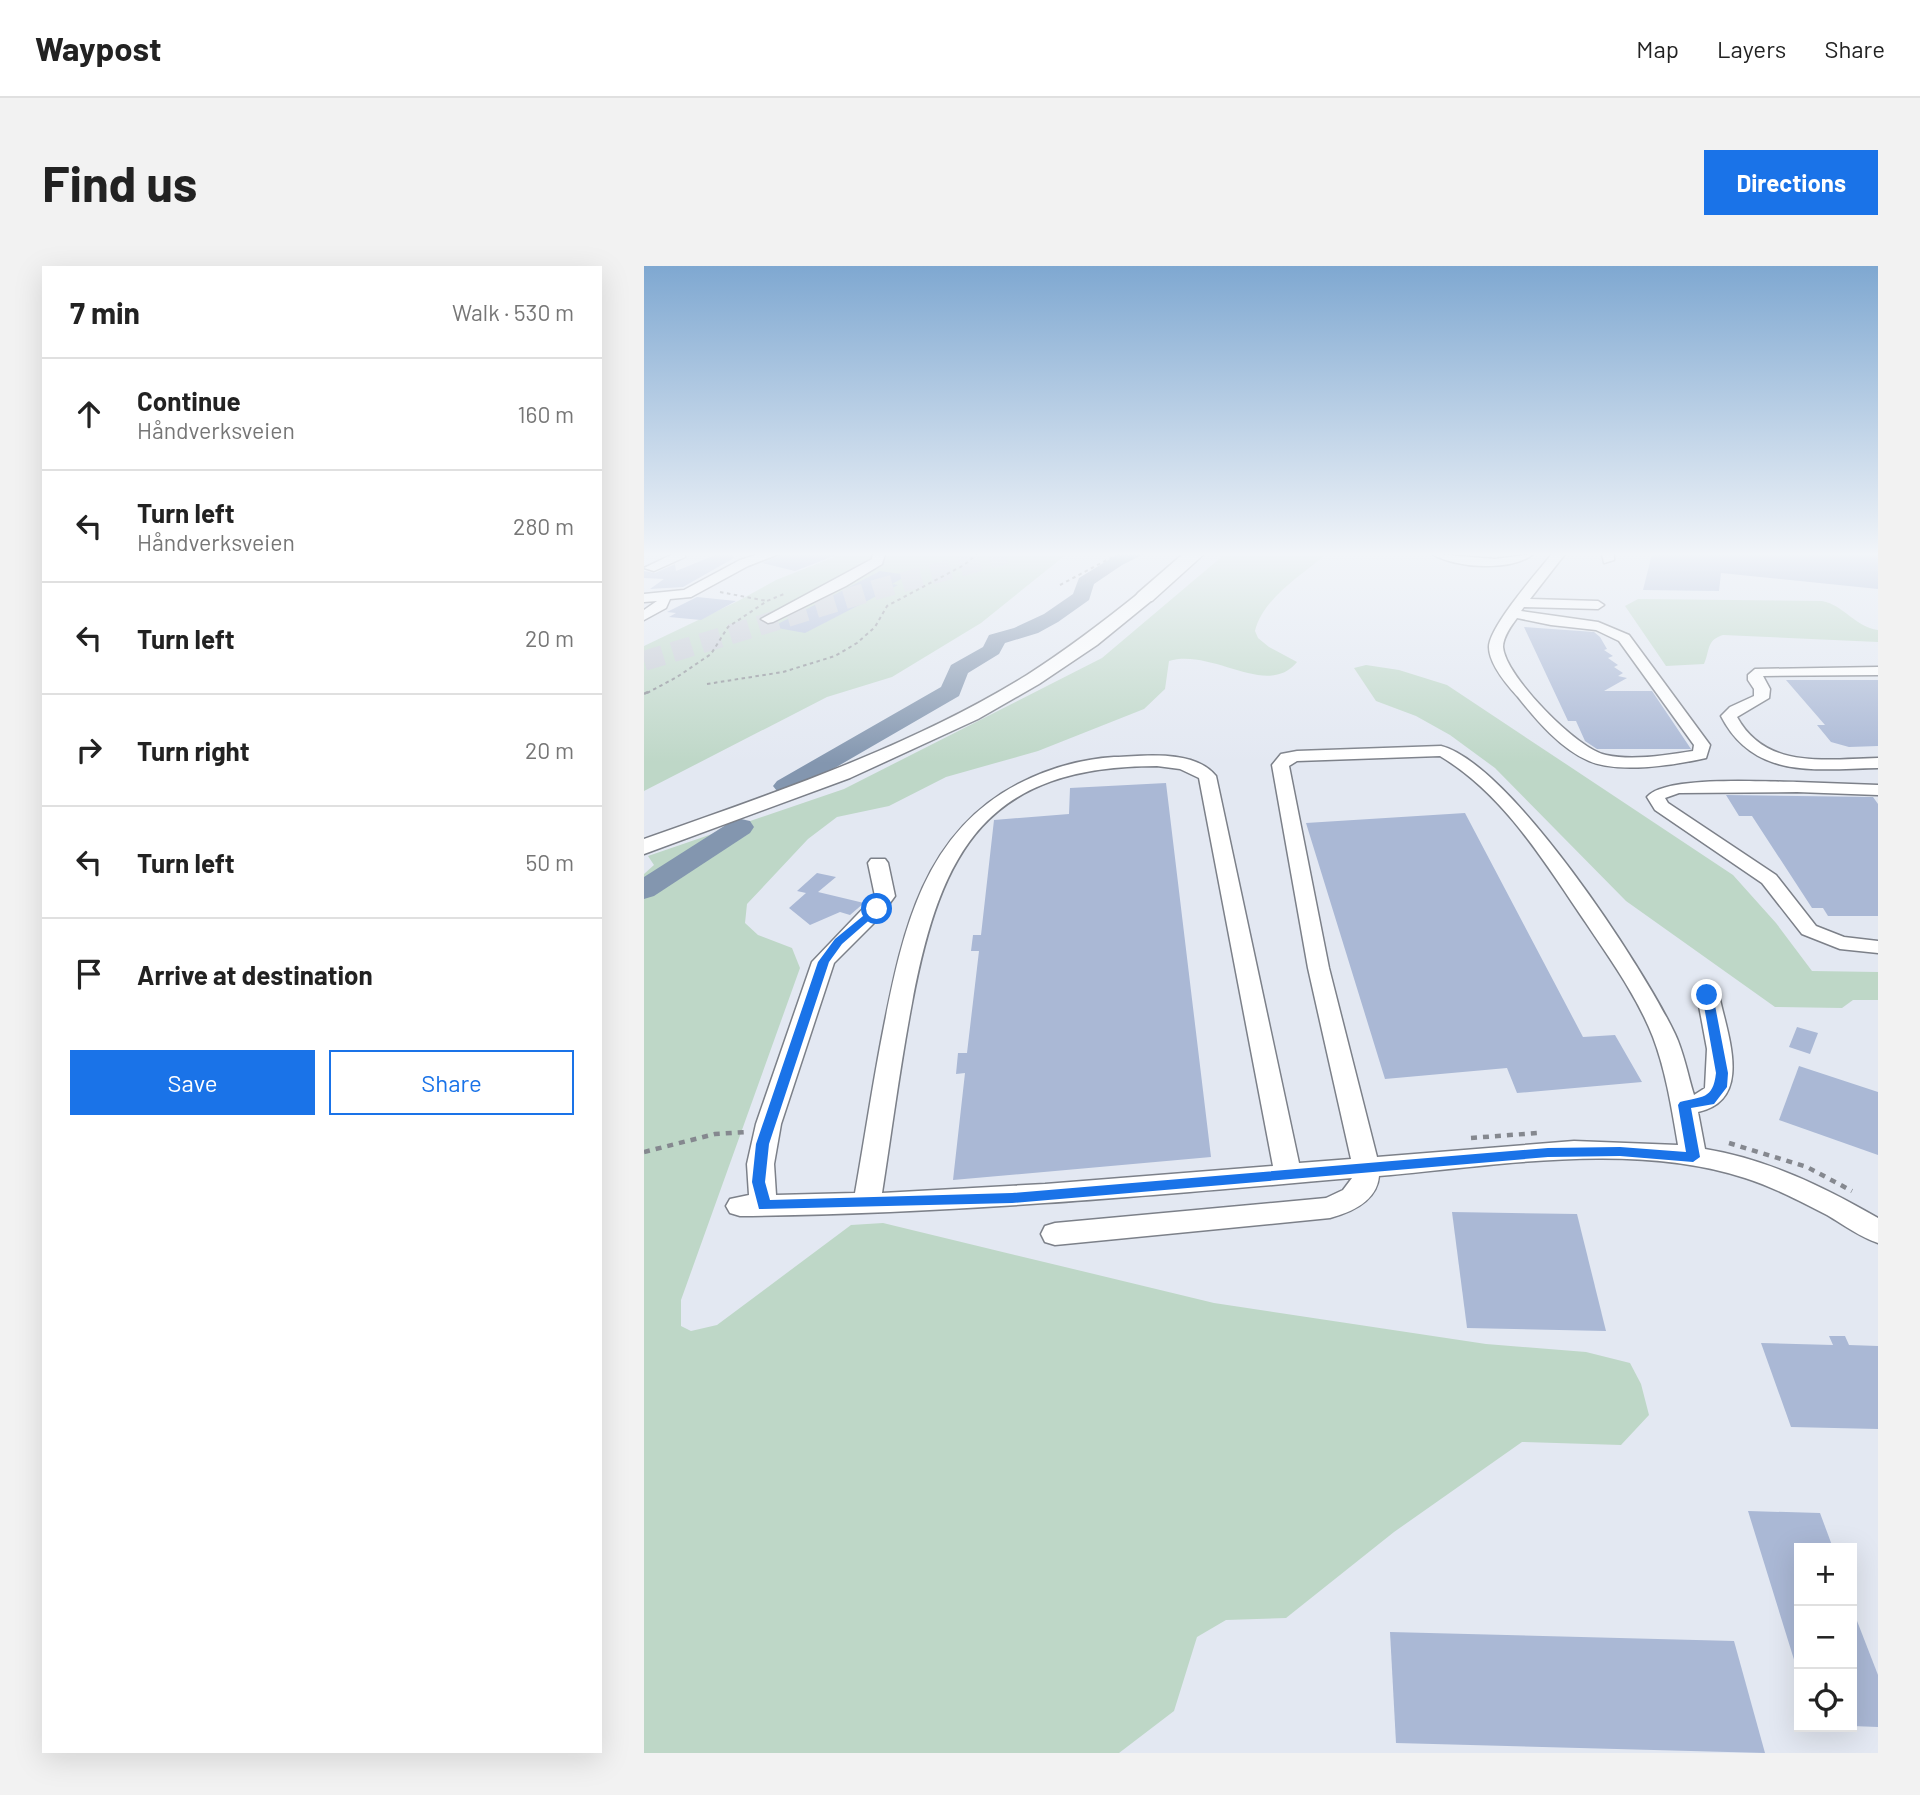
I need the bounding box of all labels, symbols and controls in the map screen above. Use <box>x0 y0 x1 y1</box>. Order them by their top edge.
text: Waypost <box>35 28 162 68</box>
text: Map <box>1636 34 1679 63</box>
text: Layers <box>1717 34 1786 63</box>
text: Share <box>1824 34 1885 63</box>
button: Directions <box>1704 150 1878 215</box>
text: Find us <box>42 153 197 212</box>
text: 7 min <box>70 294 140 330</box>
text: Walk · 530 m <box>452 298 574 326</box>
text: Continue <box>137 385 241 416</box>
icon: ahead <box>70 395 108 433</box>
text: 160 m <box>517 400 574 428</box>
text: Håndverksveien <box>137 416 295 444</box>
text: Turn left <box>137 497 235 528</box>
icon: left <box>70 507 108 545</box>
text: 280 m <box>513 512 574 540</box>
text: Håndverksveien <box>137 528 295 556</box>
icon: left <box>70 619 108 657</box>
text: Turn left <box>137 623 235 654</box>
text: 20 m <box>525 624 574 652</box>
icon: right <box>70 731 108 769</box>
text: Turn right <box>137 735 250 766</box>
text: 20 m <box>525 736 574 764</box>
icon: left <box>70 843 108 881</box>
text: Turn left <box>137 847 235 878</box>
text: 50 m <box>526 848 574 876</box>
route start <box>861 893 892 924</box>
icon: arrive <box>70 955 108 993</box>
text: Arrive at destination <box>137 959 373 990</box>
route end <box>1691 979 1722 1010</box>
button: Save <box>70 1050 315 1115</box>
button: Share <box>329 1050 574 1115</box>
map controls <box>1794 1543 1857 1732</box>
button: + <box>1794 1543 1857 1606</box>
button: − <box>1794 1606 1857 1669</box>
button: locate <box>1794 1669 1857 1732</box>

